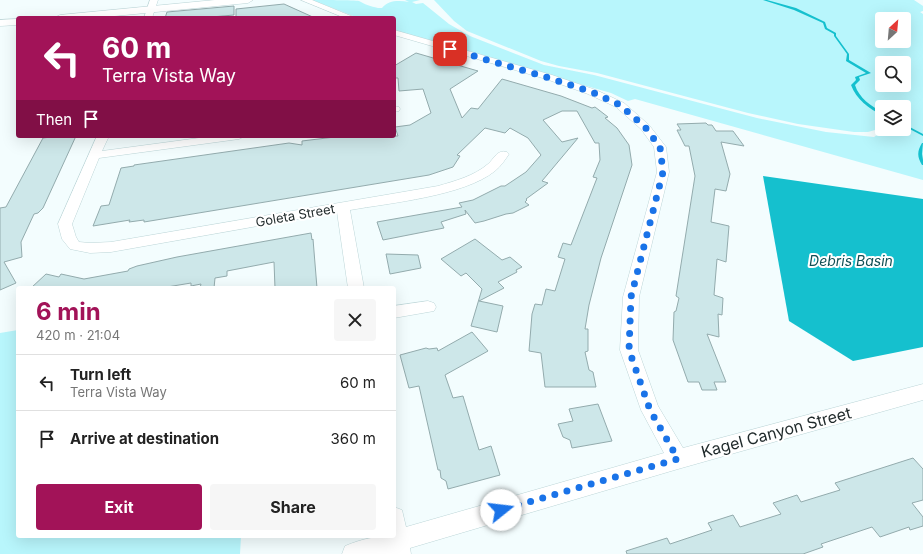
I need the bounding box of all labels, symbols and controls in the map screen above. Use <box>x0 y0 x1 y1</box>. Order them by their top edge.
north arrow <box>875 12 911 48</box>
map controls <box>875 12 911 136</box>
text: 60 m <box>102 31 171 65</box>
icon: left <box>36 32 88 84</box>
pin <box>433 32 467 66</box>
icon: arrive <box>439 38 461 60</box>
button: search <box>875 56 911 92</box>
text: Terra Vista Way <box>102 65 236 86</box>
button: layers <box>875 100 911 136</box>
icon: arrive <box>80 108 102 130</box>
text: Then <box>36 110 72 129</box>
street label: Goleta Street <box>254 200 336 230</box>
water label: Debris Basin <box>809 252 893 269</box>
text: 6 min <box>36 297 101 326</box>
button: close <box>334 299 376 341</box>
text: 420 m · 21:04 <box>36 327 120 343</box>
text: Turn left <box>70 365 131 384</box>
icon: left <box>36 372 58 394</box>
text: 60 m <box>340 373 376 392</box>
text: Terra Vista Way <box>70 384 167 400</box>
street label: Kagel Canyon Street <box>699 402 853 462</box>
icon: arrive <box>36 428 58 450</box>
text: Arrive at destination <box>70 429 219 448</box>
text: 360 m <box>331 429 376 448</box>
button: Exit <box>36 484 202 530</box>
button: Share <box>210 484 376 530</box>
position arrow <box>480 489 522 531</box>

